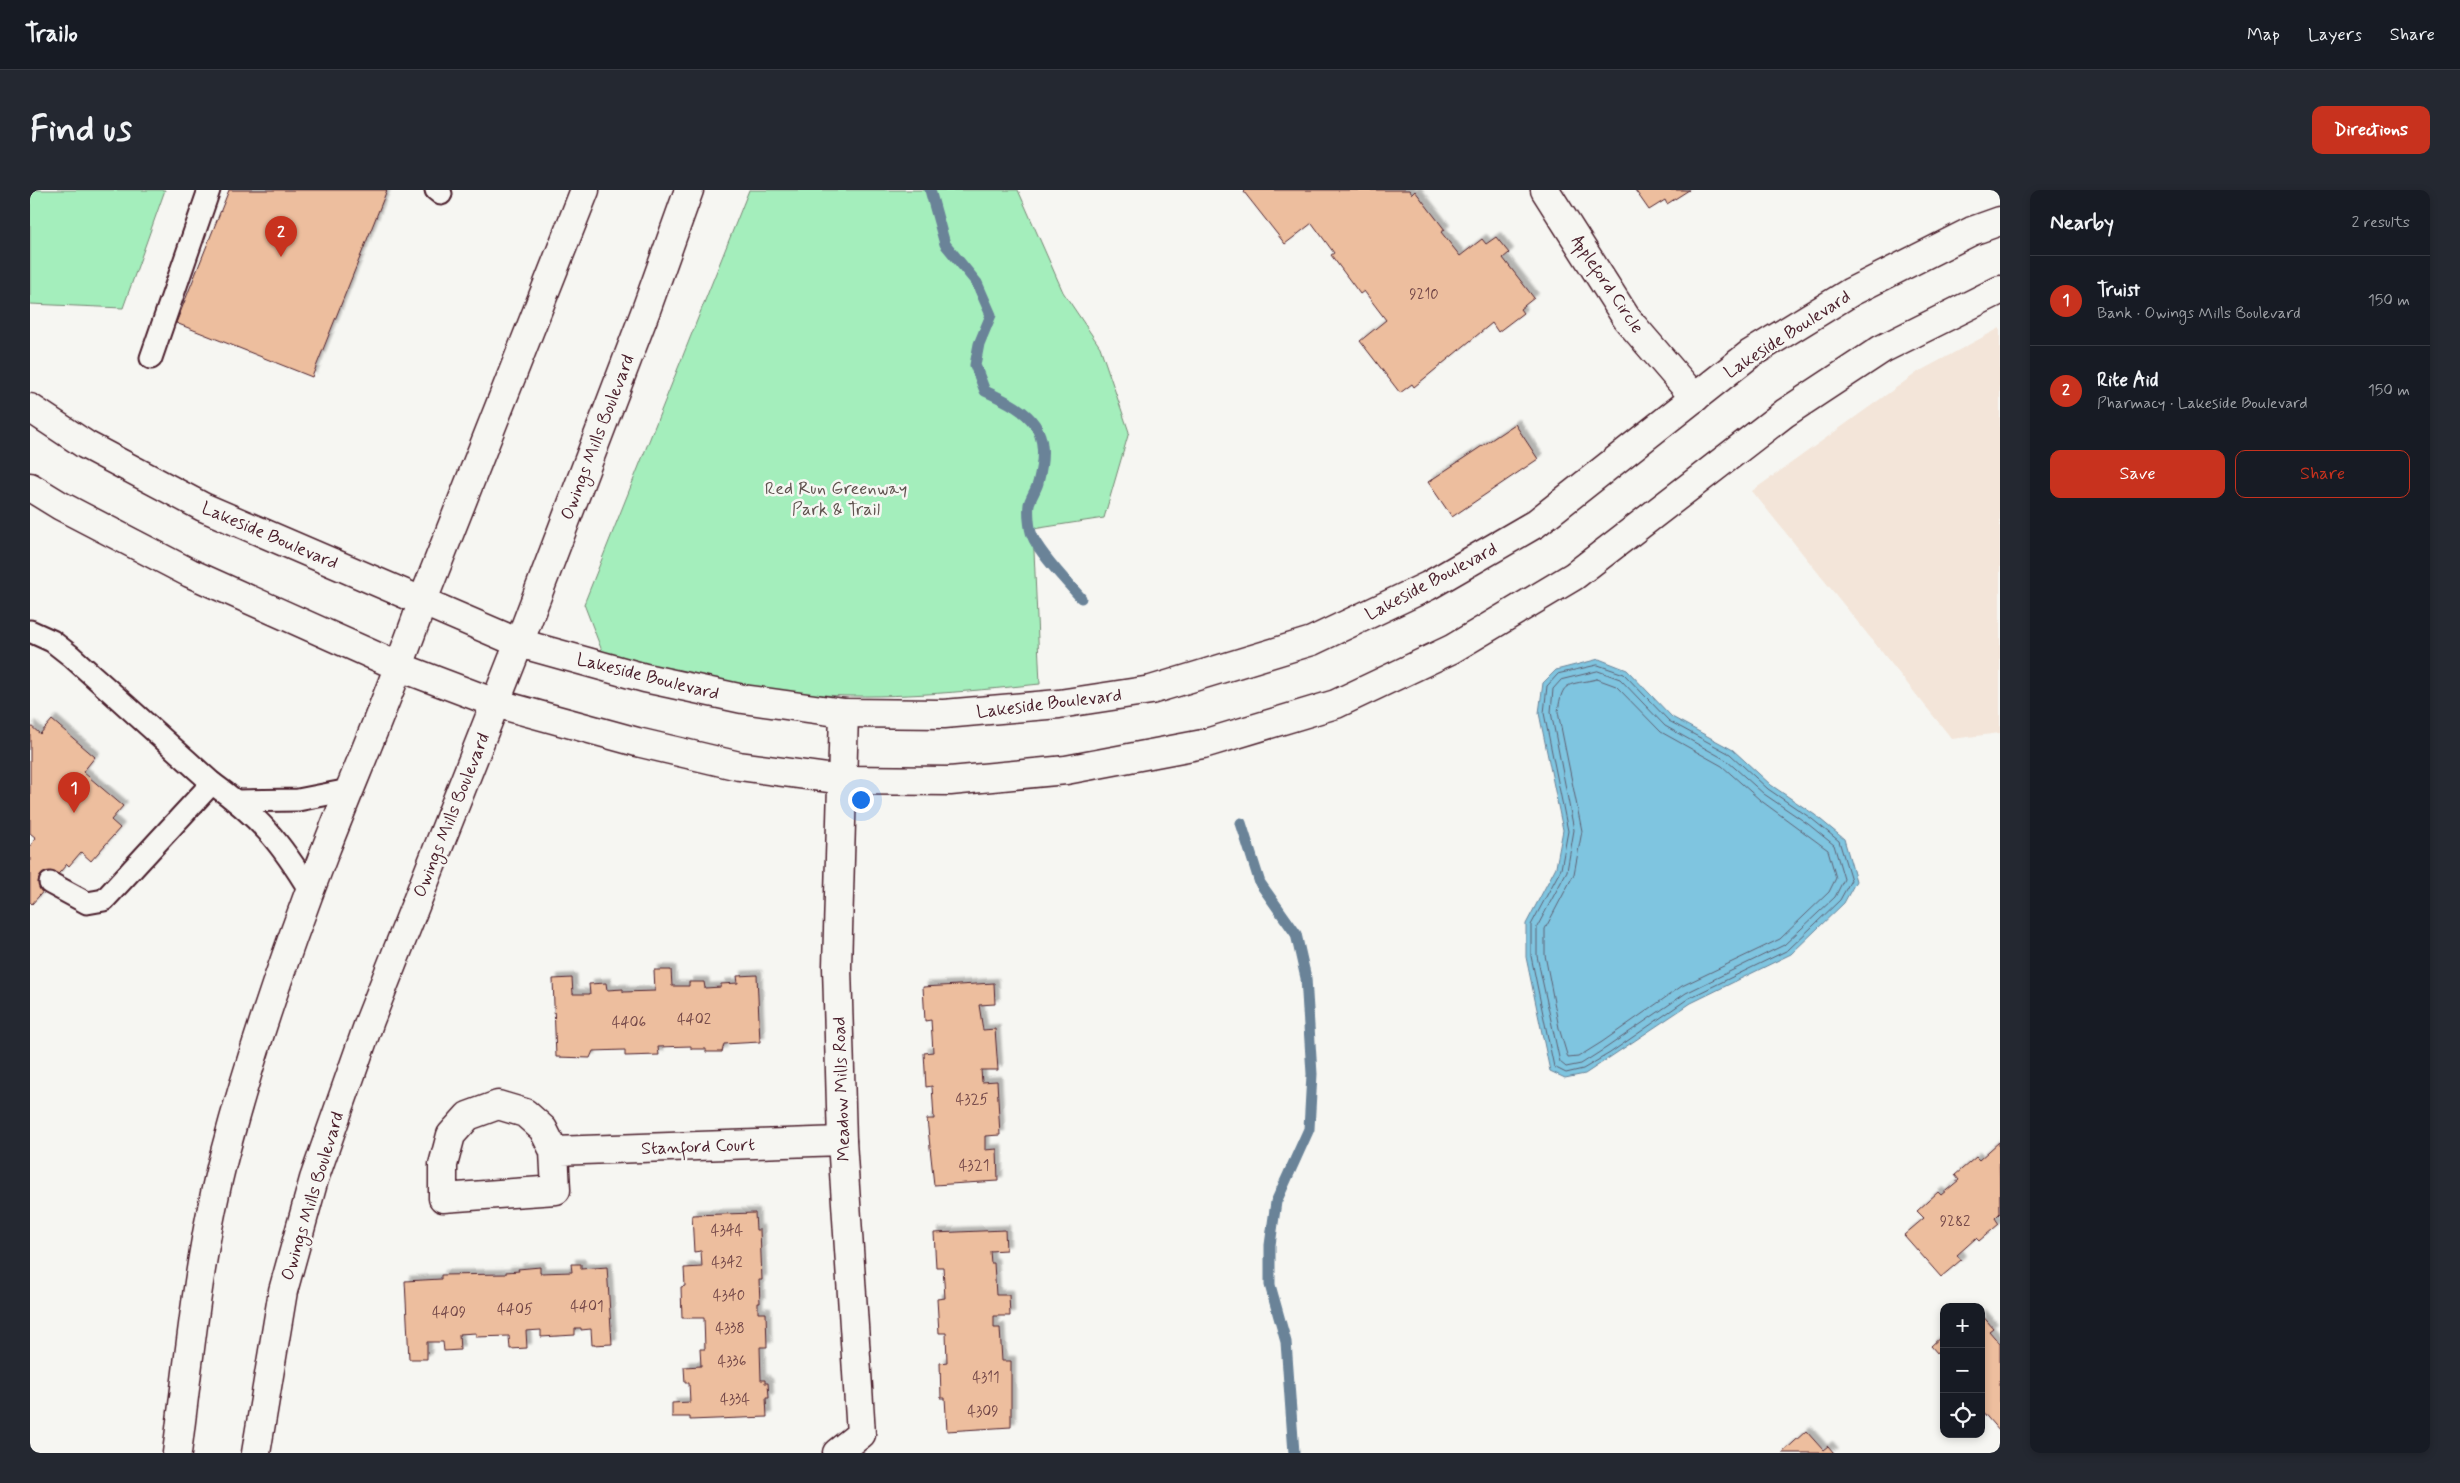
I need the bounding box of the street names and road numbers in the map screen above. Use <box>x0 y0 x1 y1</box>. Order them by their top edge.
street label: Appleford Circle <box>1564 231 1649 340</box>
street label: Lakeside Boulevard <box>1720 285 1855 385</box>
street label: Owings Mills Boulevard <box>555 351 641 524</box>
street label: Lakeside Boulevard <box>198 496 342 576</box>
street label: Lakeside Boulevard <box>1361 537 1502 627</box>
street label: Lakeside Boulevard <box>574 648 722 706</box>
street label: Lakeside Boulevard <box>975 683 1123 725</box>
street label: Owings Mills Boulevard <box>408 730 497 902</box>
street label: Meadow Mills Road <box>827 1016 857 1162</box>
street label: Owings Mills Boulevard <box>276 1109 351 1284</box>
street label: Stanford Court <box>641 1133 756 1163</box>

